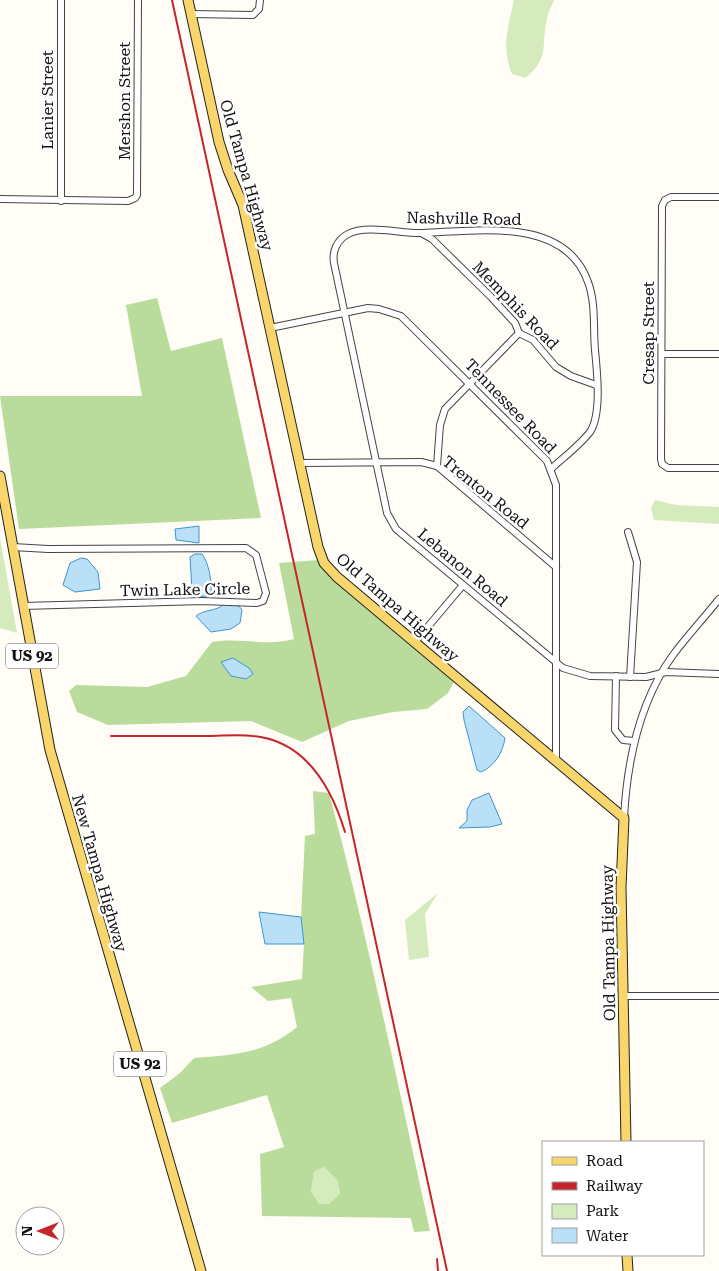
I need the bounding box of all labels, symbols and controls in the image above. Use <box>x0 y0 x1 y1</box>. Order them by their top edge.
street label: Mershon Street <box>115 42 134 160</box>
street label: Lanier Street <box>38 50 57 150</box>
street label: Old Tampa Highway <box>216 97 277 253</box>
street label: Nashville Road <box>406 208 522 229</box>
street label: Memphis Road <box>469 257 563 353</box>
street label: Cresap Street <box>639 281 658 385</box>
street label: Tennessee Road <box>461 355 561 458</box>
street label: Trenton Road <box>439 452 533 533</box>
street label: Lebanon Road <box>414 524 511 610</box>
street label: Old Tampa Highway <box>332 549 463 666</box>
street label: Twin Lake Circle <box>120 579 251 600</box>
road number: US 92 <box>6 644 58 668</box>
street label: New Tampa Highway <box>68 792 131 955</box>
street label: Old Tampa Highway <box>598 864 619 1021</box>
road number: US 92 <box>114 1052 166 1076</box>
legend <box>542 1141 704 1256</box>
text: Road <box>586 1152 623 1170</box>
text: Railway <box>586 1177 643 1195</box>
text: Park <box>586 1202 620 1220</box>
north arrow <box>15 1206 65 1256</box>
text: N <box>19 1225 35 1236</box>
text: Water <box>586 1227 628 1245</box>

